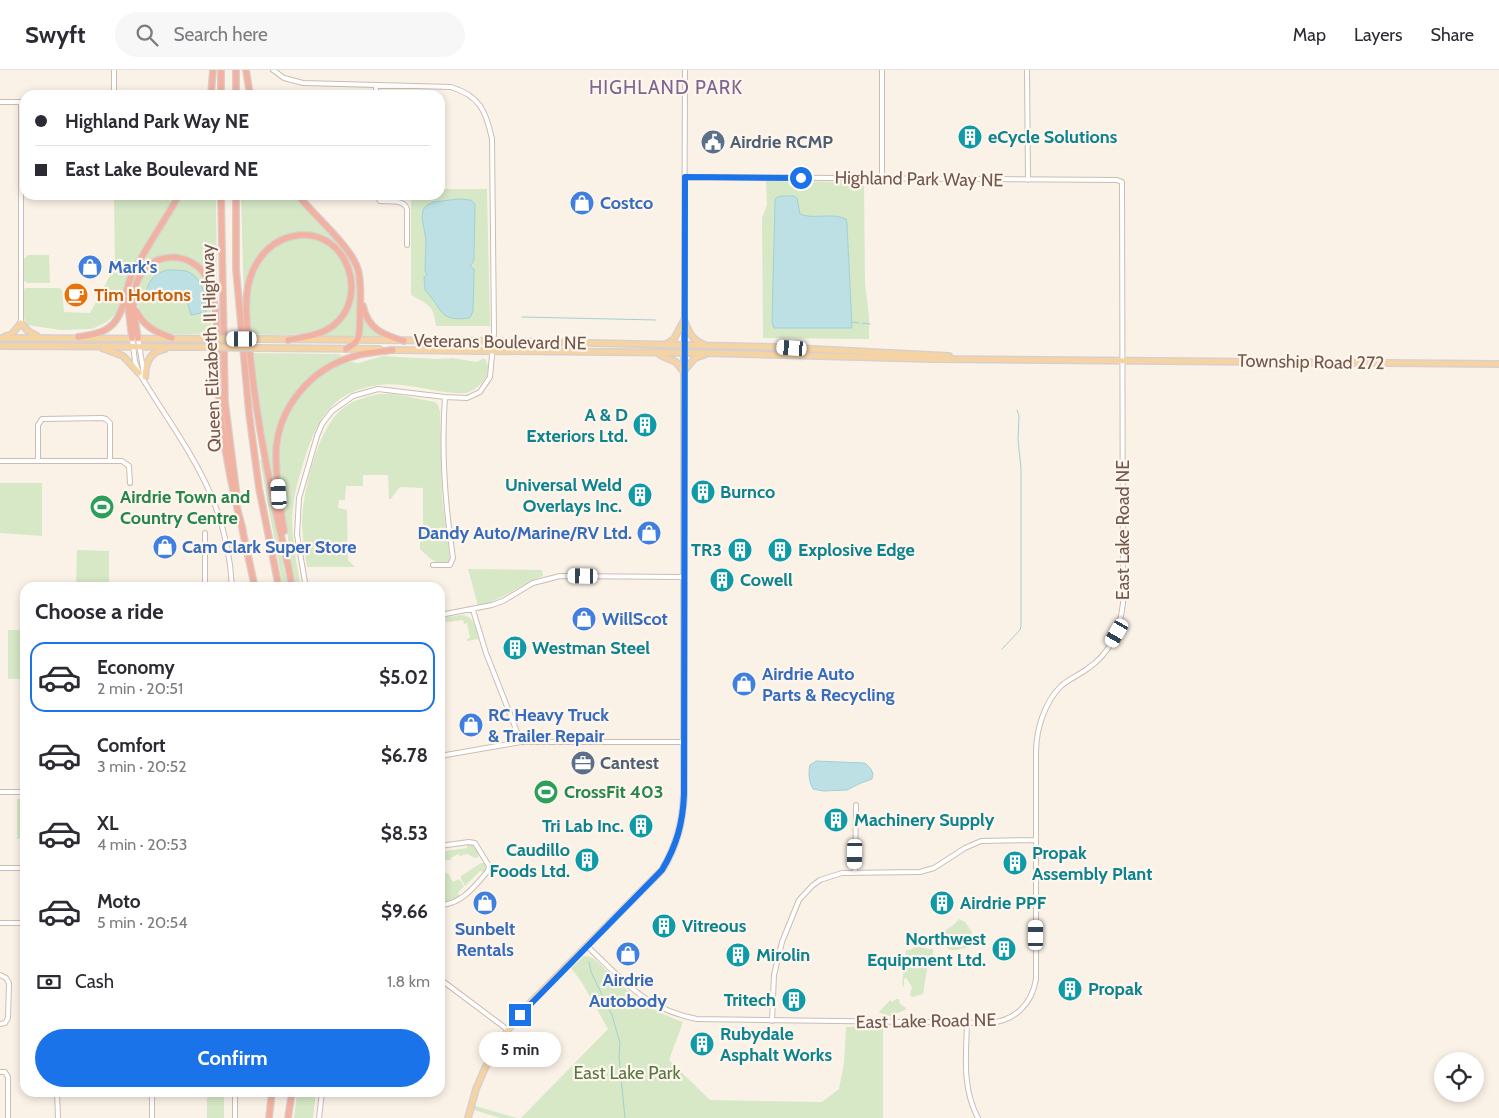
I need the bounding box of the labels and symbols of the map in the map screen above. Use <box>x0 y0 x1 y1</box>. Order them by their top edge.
district label: HIGHLAND PARK <box>589 76 743 99</box>
building icon: eCycle Solutions <box>957 124 983 150</box>
place label: eCycle Solutions <box>988 126 1118 148</box>
public building icon: Airdrie RCMP <box>700 129 726 155</box>
place label: Airdrie RCMP <box>730 131 833 153</box>
route start <box>790 167 812 189</box>
street label: Highland Park Way NE <box>834 167 1004 191</box>
shop icon: Costco <box>569 190 595 216</box>
place label: Costco <box>600 192 653 214</box>
street label: Queen Elizabeth II Highway <box>196 243 226 453</box>
shop icon: Mark's <box>77 254 103 280</box>
place label: Mark's <box>108 256 158 278</box>
cafe icon: Tim Hortons <box>63 282 89 308</box>
place label: Tim Hortons <box>94 284 191 306</box>
street label: Veterans Boulevard NE <box>413 329 587 355</box>
car <box>227 332 257 347</box>
car <box>776 339 807 357</box>
street label: Township Road 272 <box>1237 350 1385 374</box>
place label: A & D Exteriors Ltd. <box>526 404 628 447</box>
building icon: A & D Exteriors Ltd. <box>632 412 658 438</box>
street label: East Lake Road NE <box>1112 460 1134 600</box>
place label: Universal Weld Overlays Inc. <box>505 474 622 517</box>
car <box>270 479 287 509</box>
building icon: Burnco <box>690 479 716 505</box>
place label: Burnco <box>720 481 775 503</box>
building icon: Universal Weld Overlays Inc. <box>627 482 653 508</box>
place label: Airdrie Town and Country Centre <box>120 486 250 529</box>
sports icon: Airdrie Town and Country Centre <box>89 494 115 520</box>
shop icon: Dandy Auto/Marine/RV Ltd. <box>636 520 662 546</box>
place label: Dandy Auto/Marine/RV Ltd. <box>418 522 632 544</box>
shop icon: Cam Clark Super Store <box>152 534 178 560</box>
place label: Cam Clark Super Store <box>182 536 357 558</box>
building icon: TR3 <box>727 537 753 563</box>
building icon: Explosive Edge <box>767 537 793 563</box>
place label: TR3 <box>691 539 722 561</box>
place label: Explosive Edge <box>798 539 915 561</box>
building icon: Cowell <box>709 567 735 593</box>
car <box>567 568 598 584</box>
place label: Cowell <box>740 569 793 591</box>
shop icon: WillScot <box>571 606 597 632</box>
place label: WillScot <box>602 608 668 630</box>
car <box>1103 616 1130 650</box>
building icon: Westman Steel <box>502 635 528 661</box>
place label: Westman Steel <box>532 637 650 659</box>
place label: Airdrie Auto Parts & Recycling <box>762 663 895 706</box>
shop icon: Airdrie Auto Parts & Recycling <box>731 671 757 697</box>
place label: RC Heavy Truck & Trailer Repair <box>488 704 609 747</box>
shop icon: RC Heavy Truck & Trailer Repair <box>458 712 484 738</box>
office icon: Cantest <box>570 750 596 776</box>
place label: Cantest <box>600 752 659 774</box>
sports icon: CrossFit 403 <box>533 779 559 805</box>
place label: CrossFit 403 <box>564 781 663 803</box>
building icon: Machinery Supply <box>823 807 849 833</box>
place label: Machinery Supply <box>854 809 995 831</box>
building icon: Tri Lab Inc. <box>628 813 654 839</box>
place label: Tri Lab Inc. <box>542 815 624 837</box>
place label: Caudillo Foods Ltd. <box>490 839 570 882</box>
car <box>847 839 862 869</box>
place label: Propak Assembly Plant <box>1032 842 1152 885</box>
building icon: Caudillo Foods Ltd. <box>574 847 600 873</box>
building icon: Propak Assembly Plant <box>1002 850 1028 876</box>
shop icon: Sunbelt Rentals <box>472 890 498 916</box>
building icon: Airdrie PPF <box>929 890 955 916</box>
place label: Airdrie PPF <box>960 892 1047 914</box>
building icon: Vitreous <box>651 913 677 939</box>
place label: Vitreous <box>682 915 747 937</box>
place label: Sunbelt Rentals <box>455 918 515 961</box>
car <box>1028 920 1043 950</box>
place label: Northwest Equipment Ltd. <box>867 928 986 971</box>
building icon: Northwest Equipment Ltd. <box>991 936 1017 962</box>
shop icon: Airdrie Autobody <box>615 941 641 967</box>
building icon: Mirolin <box>725 942 751 968</box>
place label: Mirolin <box>756 944 810 966</box>
place label: Airdrie Autobody <box>589 969 667 1012</box>
building icon: Propak <box>1057 976 1083 1002</box>
place label: Propak <box>1088 978 1143 1000</box>
building icon: Tritech <box>781 987 807 1013</box>
place label: Tritech <box>724 989 776 1011</box>
route end <box>509 1004 531 1026</box>
street label: East Lake Road NE <box>856 1009 996 1033</box>
place label: Rubydale Asphalt Works <box>720 1023 832 1066</box>
building icon: Rubydale Asphalt Works <box>689 1031 715 1057</box>
callout: 5 min <box>479 1032 561 1068</box>
park label: East Lake Park <box>573 1062 682 1084</box>

